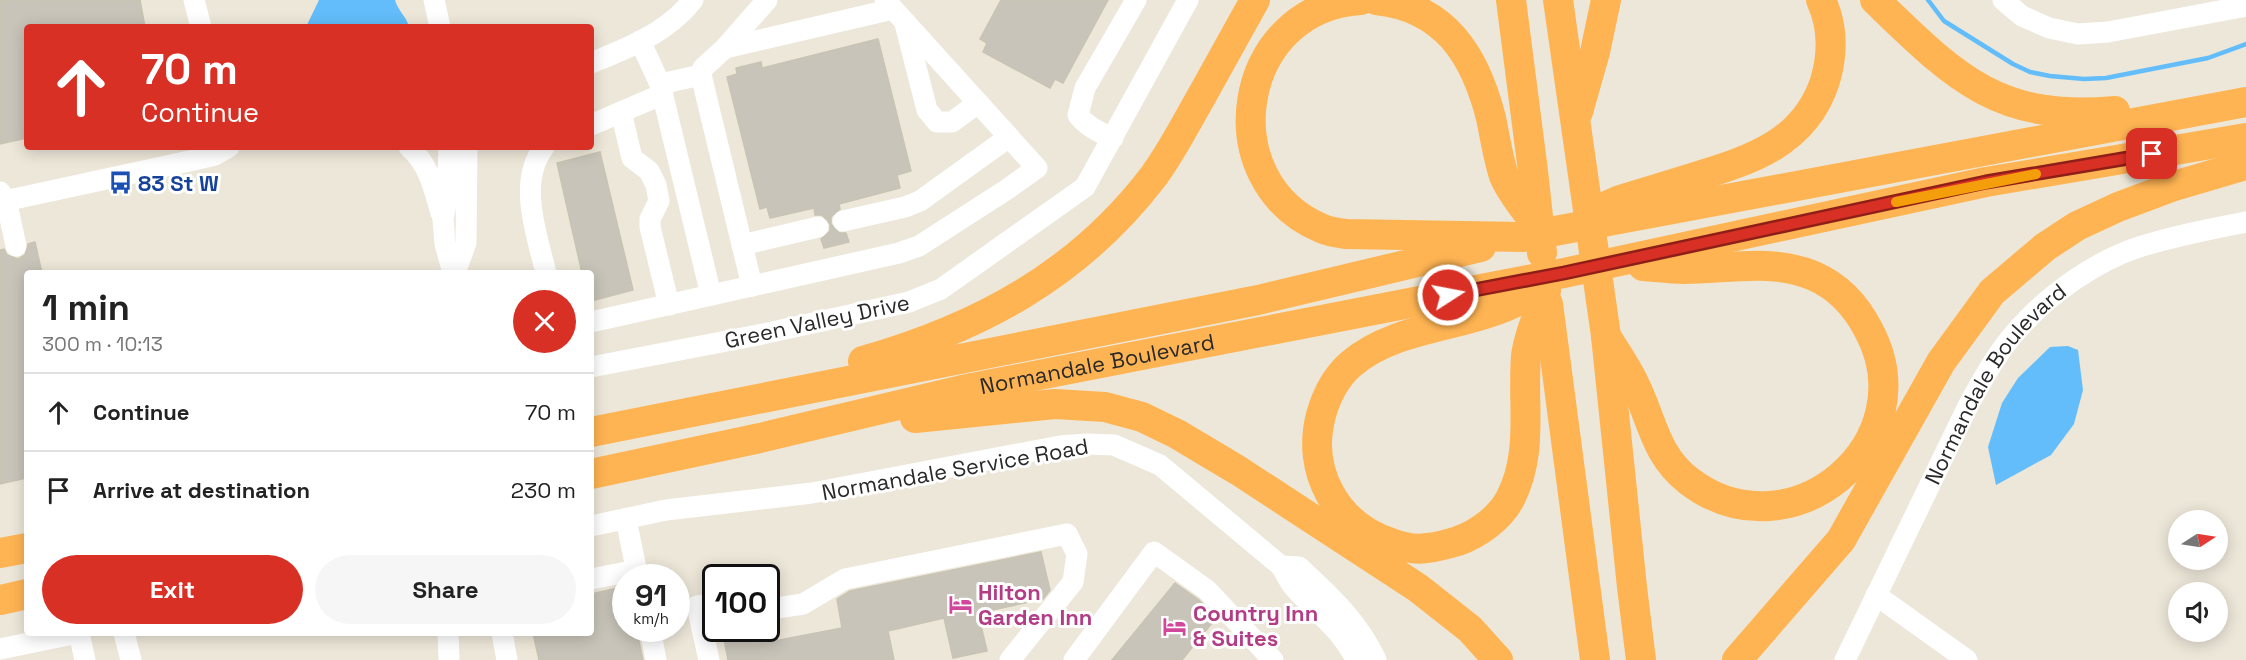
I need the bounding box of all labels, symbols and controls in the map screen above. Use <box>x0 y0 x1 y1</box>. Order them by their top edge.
text: 70 m <box>141 43 238 96</box>
icon: ahead <box>42 48 120 126</box>
text: Continue <box>141 95 259 130</box>
pin <box>2126 128 2177 179</box>
icon: arrive <box>2135 137 2168 170</box>
place label: 83 St W <box>138 169 219 197</box>
bus stop icon: 83 St W <box>107 170 133 196</box>
position arrow <box>1416 263 1480 327</box>
street label: Normandale Boulevard <box>1918 277 2072 489</box>
text: 1 min <box>42 285 130 331</box>
street label: Green Valley Drive <box>722 288 912 354</box>
button: close <box>513 290 576 353</box>
street label: Normandale Boulevard <box>977 327 1217 400</box>
text: 300 m · 10:13 <box>42 331 163 357</box>
icon: ahead <box>42 396 75 429</box>
text: Continue <box>93 398 189 426</box>
text: 70 m <box>525 398 576 426</box>
street label: Normandale Service Road <box>819 432 1091 506</box>
icon: arrive <box>42 474 75 507</box>
text: Arrive at destination <box>93 476 310 504</box>
text: 230 m <box>511 476 576 504</box>
north arrow <box>2168 510 2228 570</box>
map controls <box>2168 510 2228 642</box>
button: Exit <box>42 555 303 624</box>
button: Share <box>315 555 576 624</box>
speed limit sign: 100 <box>702 564 780 642</box>
text: 91 <box>635 576 667 615</box>
place label: Hilton Garden Inn <box>978 578 1092 631</box>
button: sound <box>2168 582 2228 642</box>
hotel icon: Hilton Garden Inn <box>947 592 973 618</box>
place label: Country Inn & Suites <box>1193 599 1318 652</box>
text: km/h <box>633 609 669 628</box>
hotel icon: Country Inn & Suites <box>1162 613 1188 639</box>

